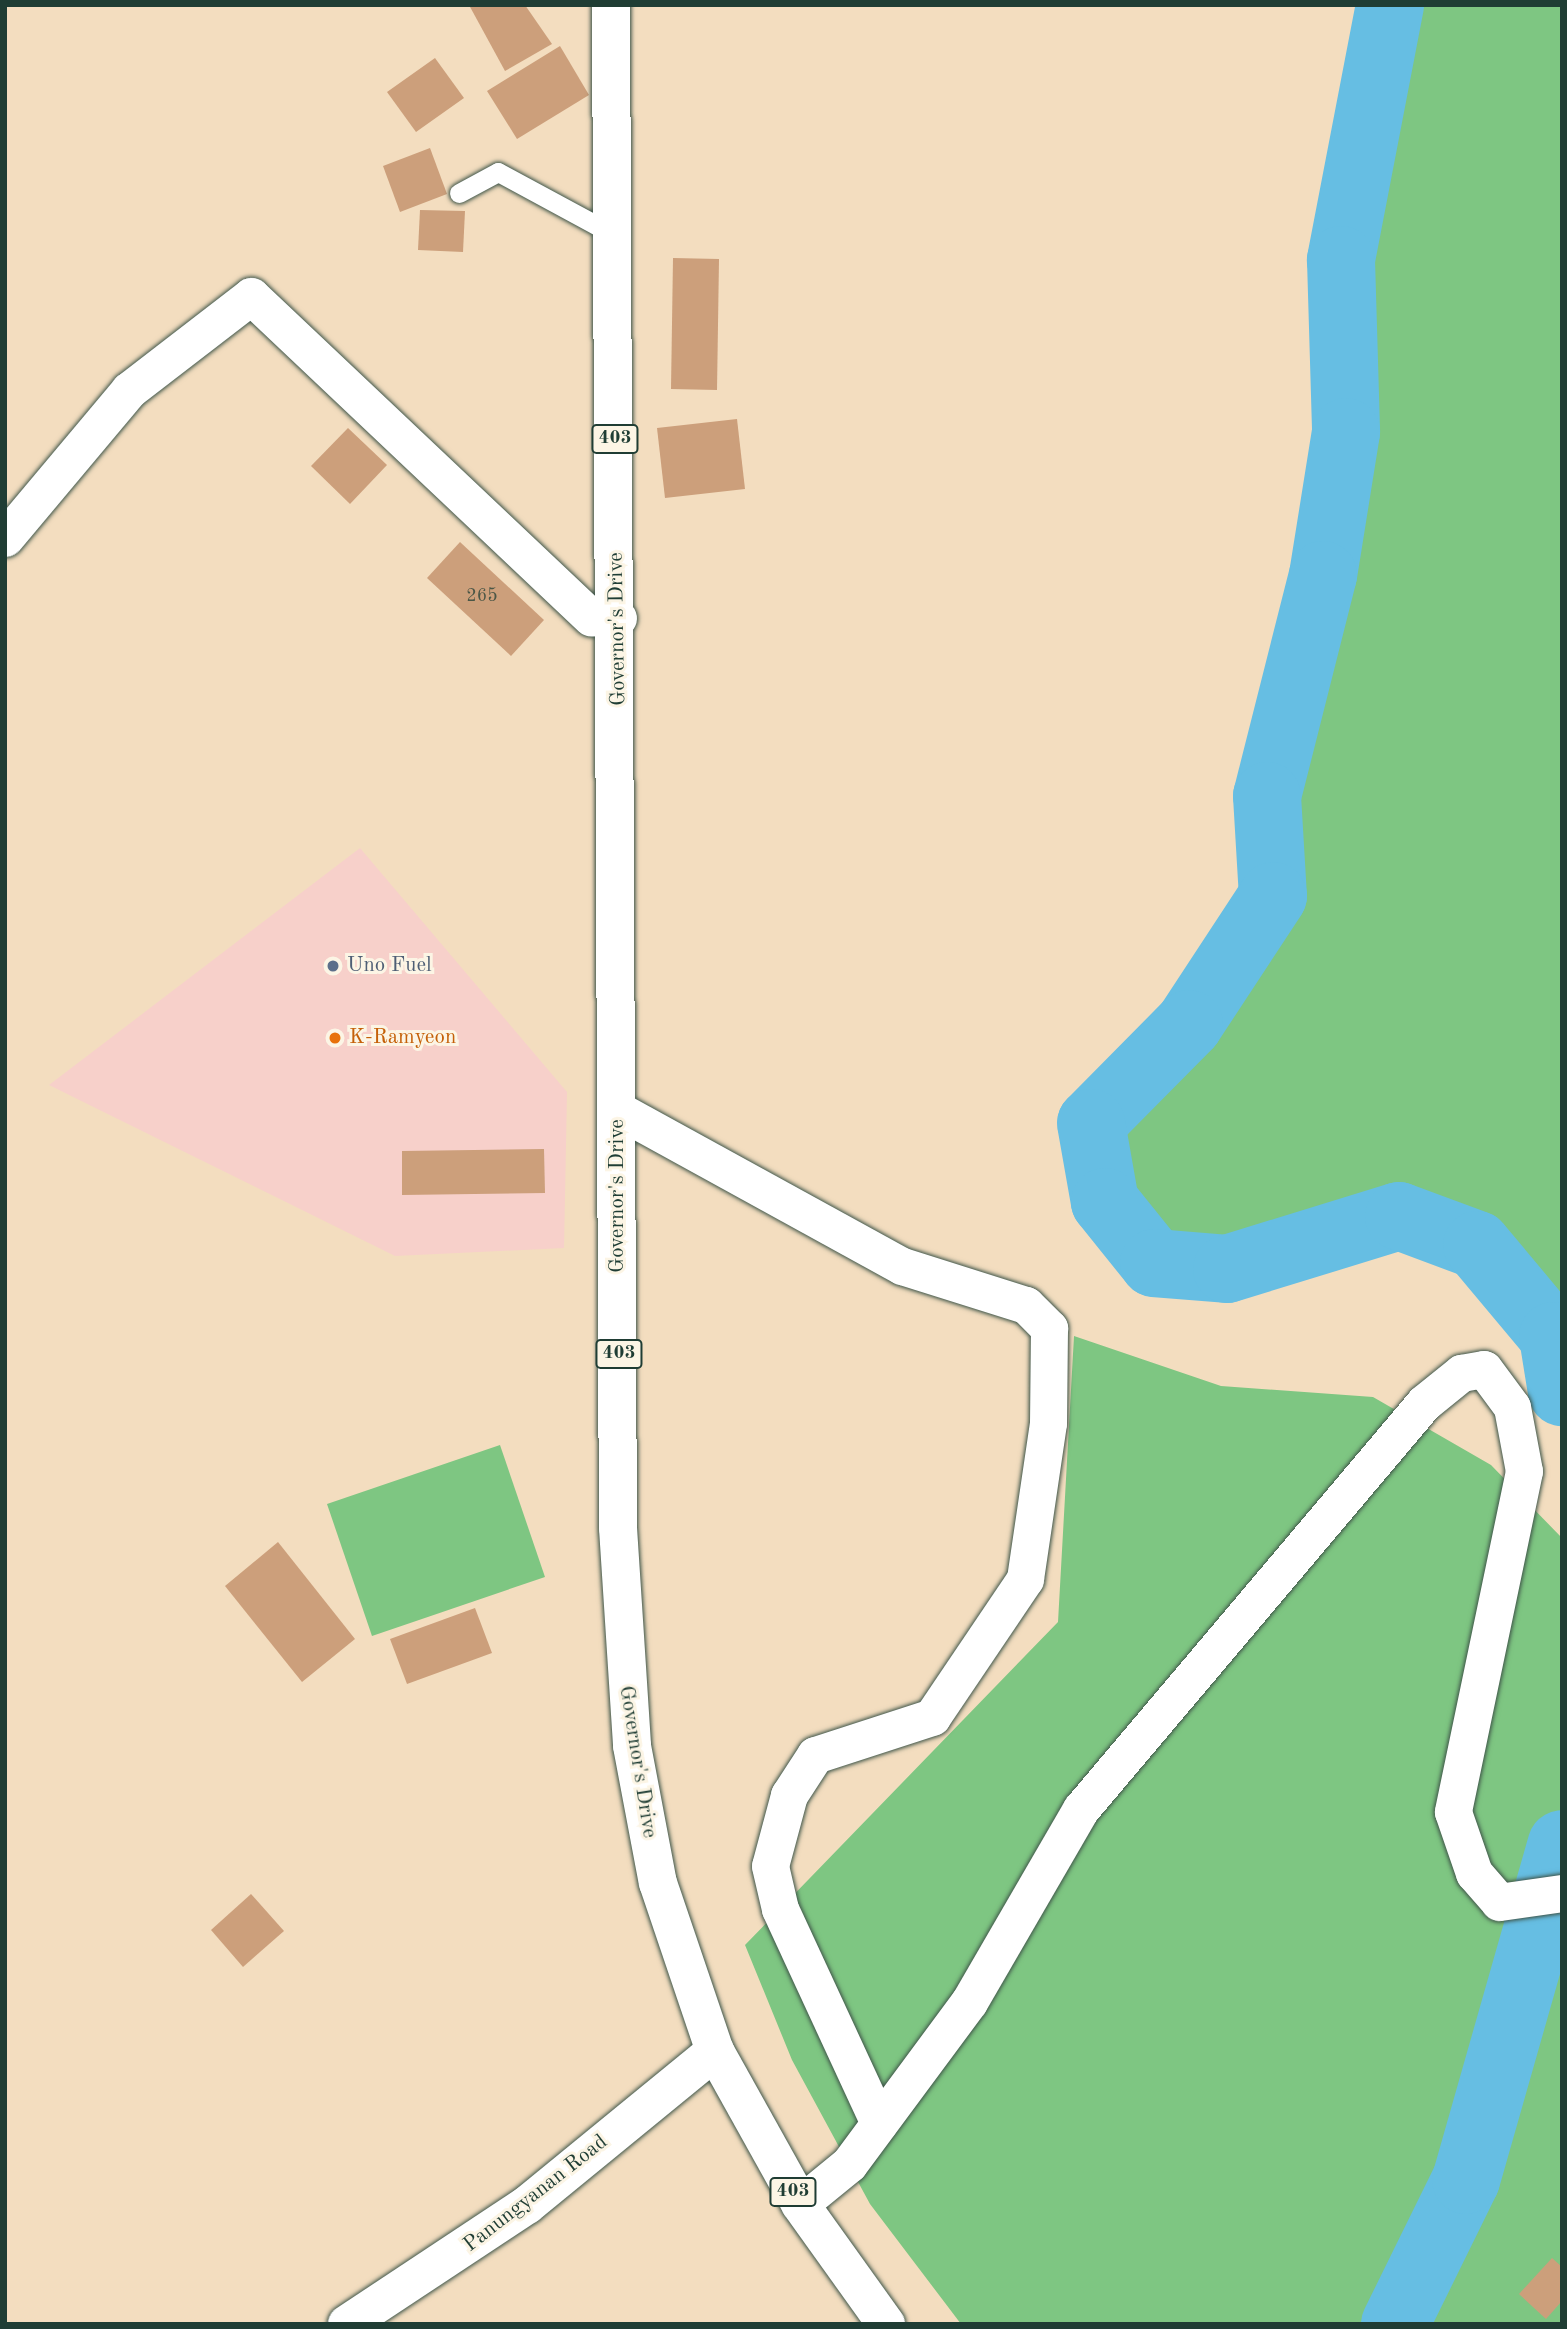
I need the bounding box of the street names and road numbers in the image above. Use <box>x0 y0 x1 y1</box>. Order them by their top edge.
road number: 403 <box>590 424 640 454</box>
street label: Governor's Drive <box>604 552 632 706</box>
street label: Governor's Drive <box>605 1119 631 1273</box>
road number: 403 <box>594 1338 644 1370</box>
street label: Governor's Drive <box>613 1684 661 1840</box>
street label: Panungyanan Road <box>459 2130 613 2258</box>
road number: 403 <box>768 2176 818 2208</box>

